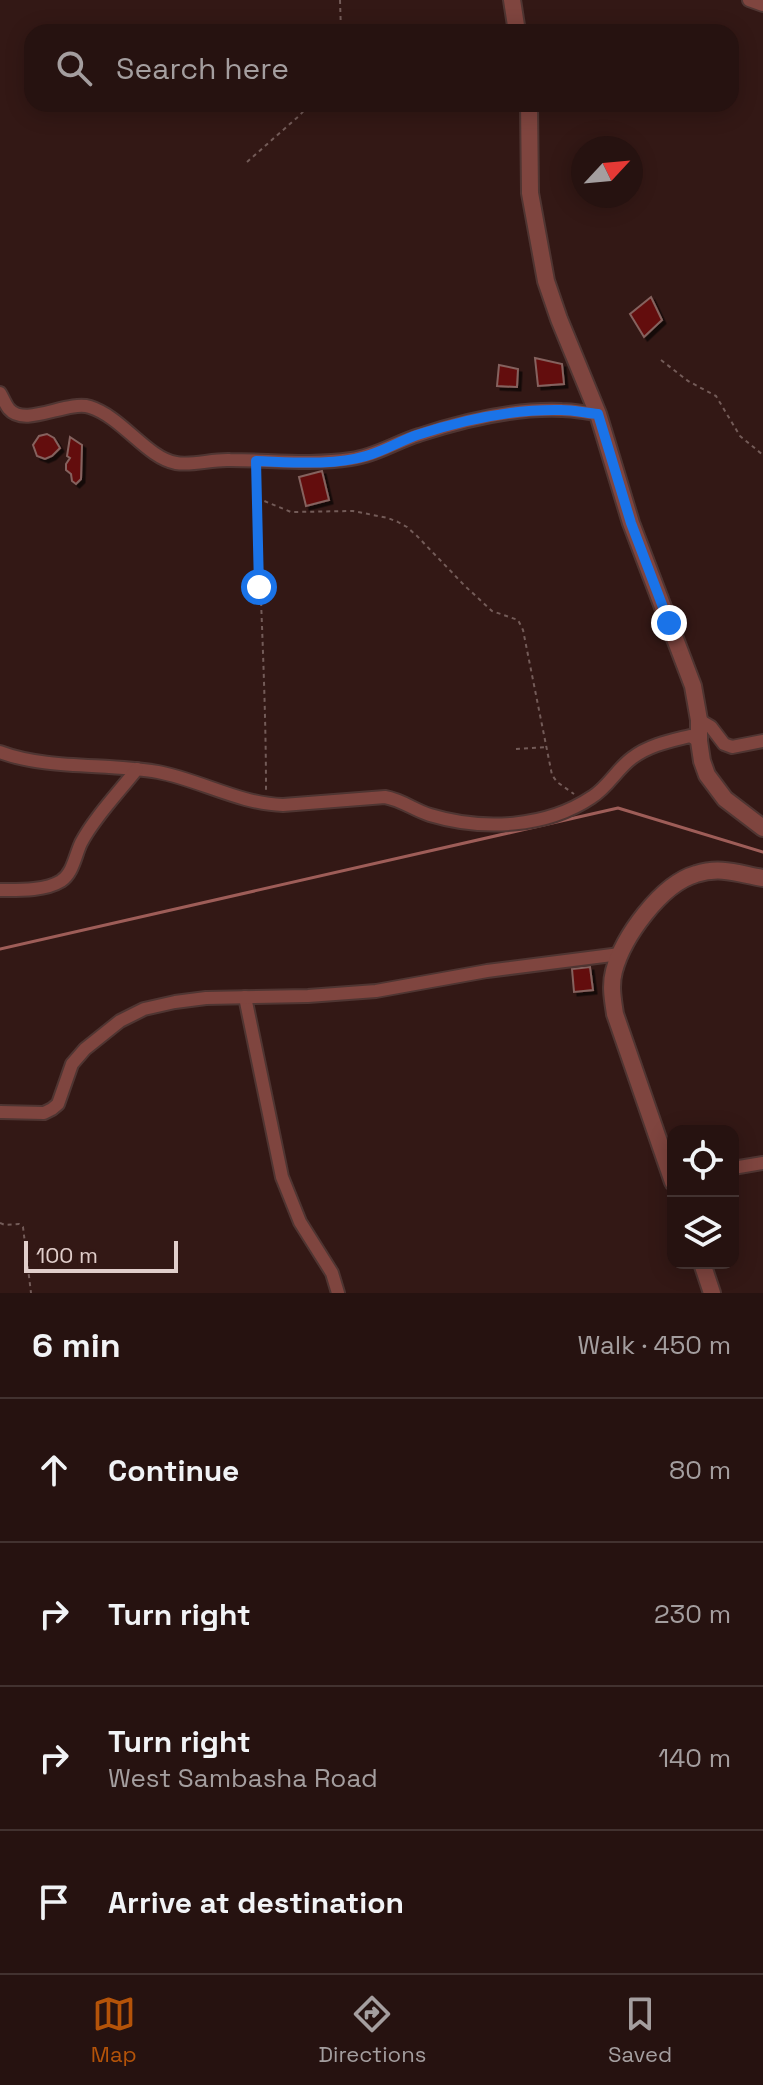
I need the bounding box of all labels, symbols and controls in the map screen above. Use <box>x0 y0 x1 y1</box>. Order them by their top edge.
search box <box>24 24 739 112</box>
icon: search <box>52 46 96 90</box>
text: Search here <box>116 49 289 88</box>
north arrow <box>571 136 643 208</box>
route start <box>241 569 277 605</box>
route end <box>651 605 687 641</box>
map controls <box>667 1125 739 1269</box>
button: locate <box>667 1125 739 1197</box>
button: layers <box>667 1197 739 1269</box>
scale bar <box>24 1237 178 1273</box>
text: 100 m <box>36 1241 98 1269</box>
text: 6 min <box>32 1324 121 1367</box>
text: Walk · 450 m <box>577 1328 731 1362</box>
icon: ahead <box>32 1448 76 1492</box>
text: Continue <box>108 1451 239 1490</box>
text: 80 m <box>669 1453 731 1487</box>
icon: right <box>32 1592 76 1636</box>
text: Turn right <box>108 1595 251 1634</box>
text: 230 m <box>654 1597 731 1631</box>
text: Turn right <box>108 1722 251 1761</box>
icon: right <box>32 1736 76 1780</box>
text: 140 m <box>658 1741 731 1775</box>
text: West Sambasha Road <box>108 1761 378 1795</box>
icon: arrive <box>32 1880 76 1924</box>
text: Arrive at destination <box>108 1883 404 1922</box>
tab: Map <box>91 1992 137 2068</box>
tab: Directions <box>318 1992 426 2068</box>
tab: Saved <box>608 1992 672 2068</box>

